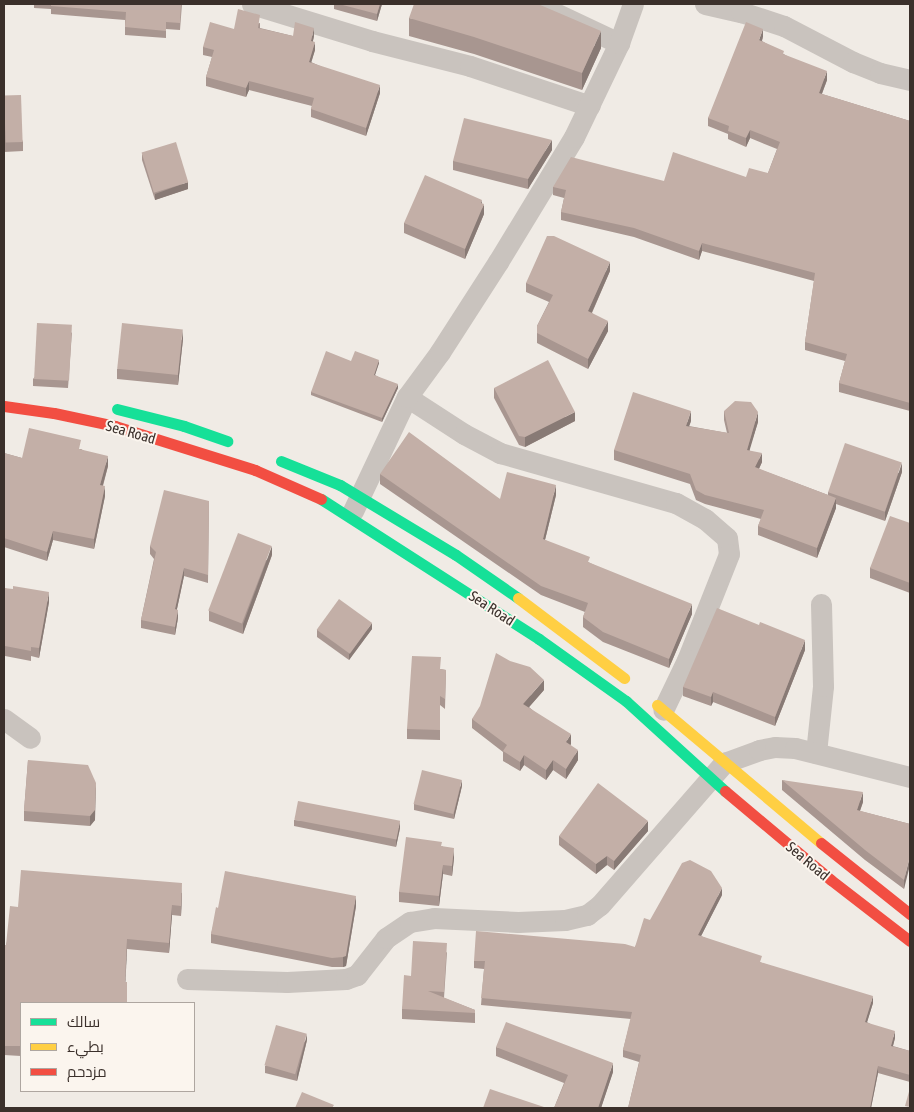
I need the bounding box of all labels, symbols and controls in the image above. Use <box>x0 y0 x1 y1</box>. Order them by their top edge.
street label: Sea Road <box>104 416 158 448</box>
street label: Sea Road <box>466 587 518 629</box>
street label: Sea Road <box>783 838 833 884</box>
legend <box>20 1002 195 1092</box>
text: سالك <box>67 1013 100 1030</box>
text: بطيء <box>67 1038 104 1055</box>
text: مزدحم <box>67 1063 107 1080</box>

